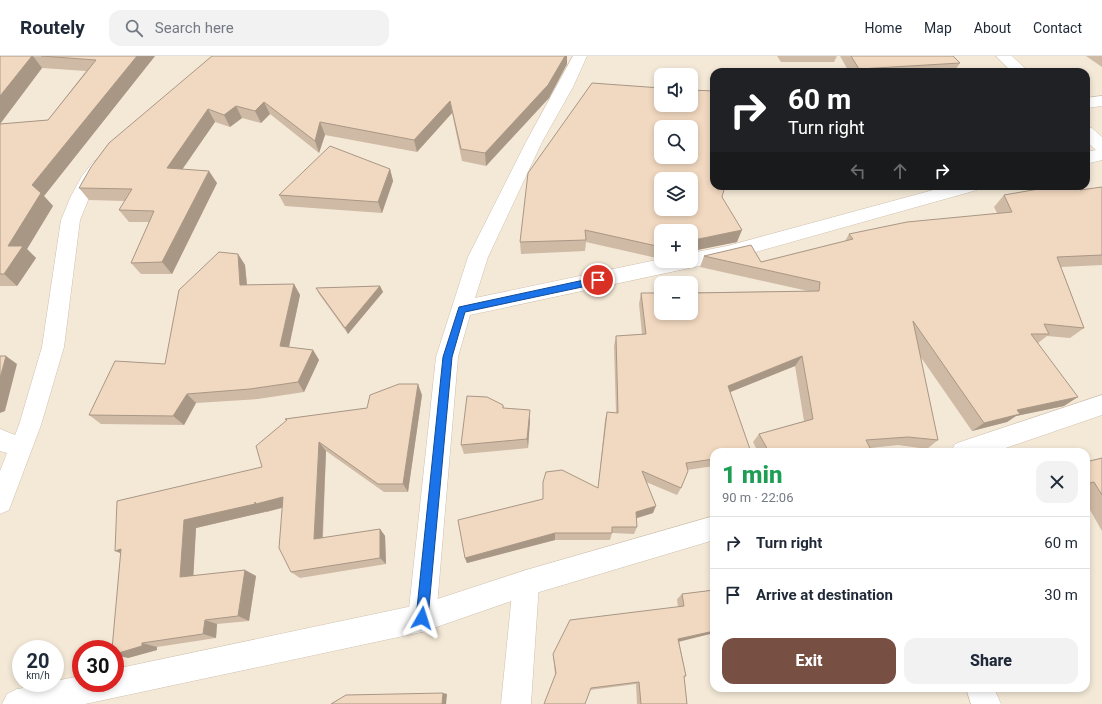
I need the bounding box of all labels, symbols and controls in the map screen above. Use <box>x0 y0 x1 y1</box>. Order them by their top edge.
search box <box>109 10 389 46</box>
text: Routely <box>20 16 85 39</box>
icon: search <box>123 17 145 39</box>
text: Search here <box>155 19 234 37</box>
text: Home <box>864 20 902 36</box>
text: Map <box>924 20 952 36</box>
text: About <box>974 20 1011 36</box>
text: Contact <box>1033 20 1082 36</box>
map controls <box>654 68 698 320</box>
button: sound <box>654 68 698 112</box>
text: 60 m <box>788 83 851 116</box>
icon: right <box>722 84 774 136</box>
text: Turn right <box>788 117 865 138</box>
button: search <box>654 120 698 164</box>
icon: left <box>847 160 869 182</box>
icon: ahead <box>889 160 911 182</box>
icon: right <box>931 160 953 182</box>
button: layers <box>654 172 698 216</box>
button: + <box>654 224 698 268</box>
pin <box>581 263 615 297</box>
icon: arrive <box>587 269 609 291</box>
button: − <box>654 276 698 320</box>
text: 1 min <box>722 461 783 489</box>
button: close <box>1036 461 1078 503</box>
text: 90 m · 22:06 <box>722 490 793 505</box>
icon: right <box>722 532 744 554</box>
text: Turn right <box>756 534 822 552</box>
text: 60 m <box>1044 534 1078 552</box>
icon: arrive <box>722 584 744 606</box>
text: Arrive at destination <box>756 586 893 604</box>
text: 30 m <box>1044 586 1078 604</box>
position arrow <box>401 597 443 639</box>
button: Exit <box>722 638 896 684</box>
button: Share <box>904 638 1078 684</box>
speed limit sign: 30 <box>72 640 124 692</box>
text: 20 <box>27 649 49 673</box>
text: km/h <box>26 670 50 681</box>

